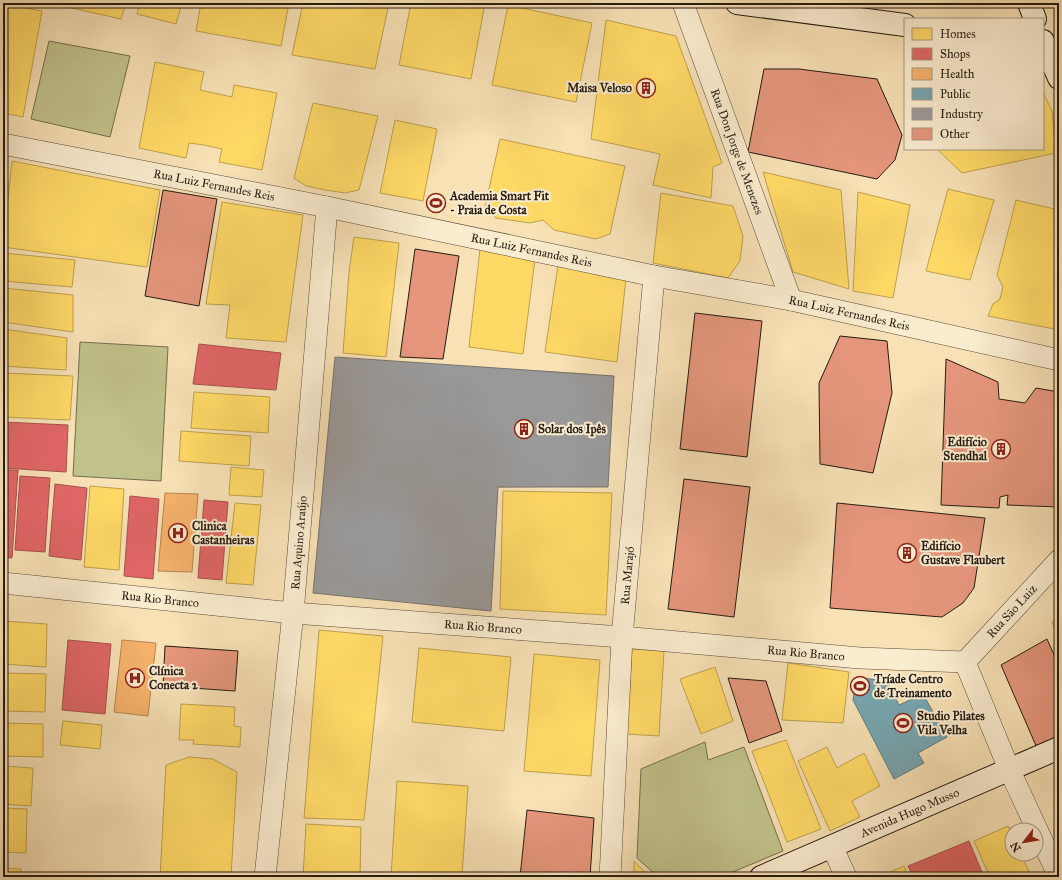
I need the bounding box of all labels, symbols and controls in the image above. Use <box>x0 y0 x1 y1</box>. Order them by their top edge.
legend <box>904 18 1044 150</box>
text: Homes <box>940 27 976 41</box>
text: Shops <box>940 47 970 61</box>
text: Health <box>940 67 975 81</box>
building icon: Maisa Veloso <box>635 77 657 99</box>
place label: Maisa Veloso <box>567 81 632 95</box>
street label: Rua Don Jorge de Menezes <box>708 87 766 216</box>
text: Public <box>940 87 971 101</box>
text: Industry <box>940 107 983 121</box>
text: Other <box>940 127 970 141</box>
street label: Rua Luiz Fernandes Reis <box>152 166 276 204</box>
place label: Academia Smart Fit - Praia de Costa <box>449 189 550 217</box>
sports icon: Academia Smart Fit - Praia de Costa <box>425 192 447 214</box>
street label: Rua Luiz Fernandes Reis <box>470 231 593 270</box>
street label: Rua Luiz Fernandes Reis <box>787 293 911 333</box>
building icon: Solar dos Ipês <box>513 418 535 440</box>
place label: Solar dos Ipês <box>538 422 606 437</box>
place label: Edifício Stendhal <box>943 435 988 463</box>
building icon: Edifício Stendhal <box>990 438 1012 460</box>
street label: Rua Aquino Araújo <box>288 495 310 590</box>
place label: Clinica Castanheiras <box>192 519 255 547</box>
hospital icon: Clinica Castanheiras <box>167 522 189 544</box>
place label: Edifício Gustave Flaubert <box>921 539 1006 567</box>
building icon: Edifício Gustave Flaubert <box>896 542 918 564</box>
street label: Rua Marajó <box>618 546 637 605</box>
street label: Rua São Luiz <box>984 581 1040 641</box>
street label: Rua Rio Branco <box>121 588 200 610</box>
street label: Rua Rio Branco <box>444 617 522 637</box>
street label: Rua Rio Branco <box>766 643 845 664</box>
place label: Clínica Conecta 2 <box>149 664 199 692</box>
hospital icon: Clínica Conecta 2 <box>124 667 146 689</box>
place label: Tríade Centro de Treinamento <box>873 672 952 700</box>
sports icon: Tríade Centro de Treinamento <box>849 675 871 697</box>
place label: Studio Pilates Vila Velha <box>916 709 985 737</box>
sports icon: Studio Pilates Vila Velha <box>892 712 914 734</box>
street label: Avenida Hugo Musso <box>857 785 961 841</box>
north arrow <box>1004 822 1044 862</box>
text: N <box>1008 839 1024 854</box>

